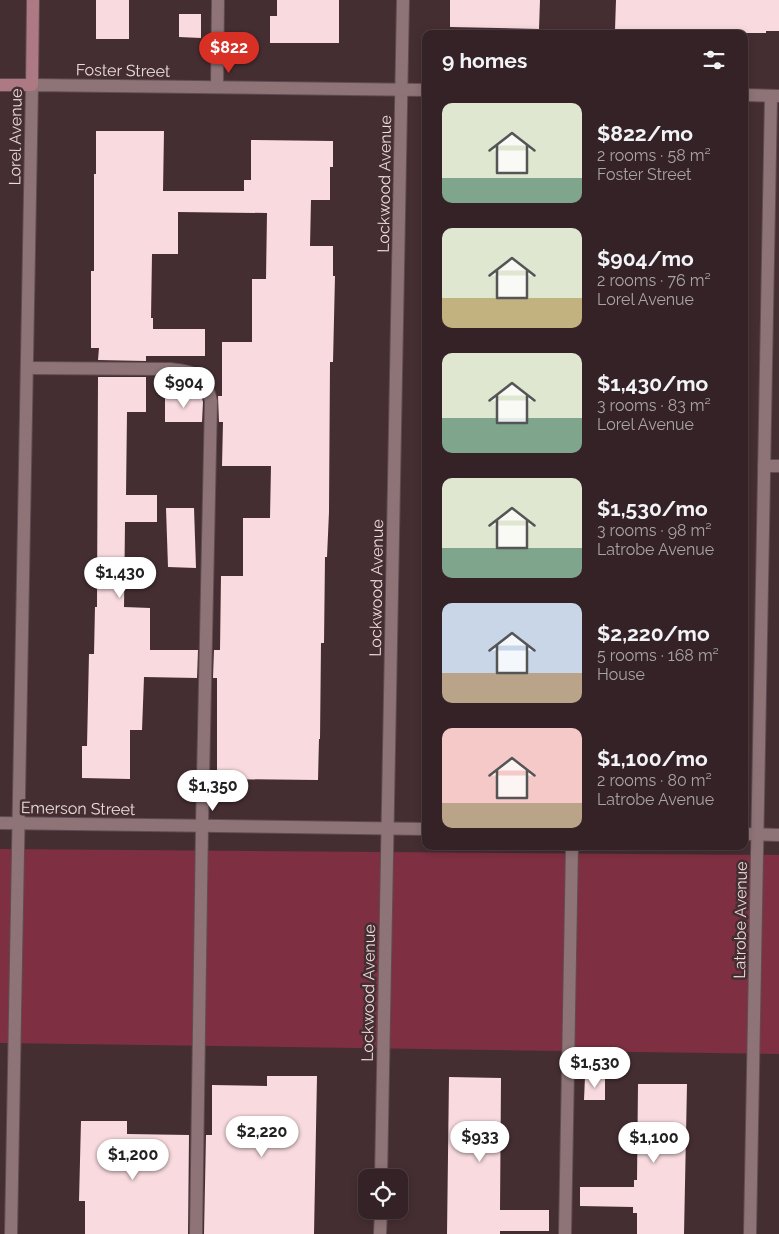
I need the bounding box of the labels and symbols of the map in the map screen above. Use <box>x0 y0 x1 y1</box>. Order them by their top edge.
pin: $822 <box>199 32 259 74</box>
street label: Foster Street <box>76 60 171 81</box>
street label: Lorel Avenue <box>5 88 26 186</box>
street label: Lockwood Avenue <box>374 115 395 253</box>
pin: $904 <box>154 366 214 409</box>
street label: Lockwood Avenue <box>366 519 387 657</box>
pin: $1,430 <box>79 556 161 599</box>
pin: $1,350 <box>172 770 254 812</box>
street label: Emerson Street <box>21 798 136 819</box>
street label: Latrobe Avenue <box>730 861 751 979</box>
street label: Lockwood Avenue <box>358 924 379 1062</box>
pin: $1,530 <box>554 1046 636 1089</box>
pin: $2,220 <box>221 1116 303 1158</box>
pin: $933 <box>450 1120 510 1163</box>
pin: $1,100 <box>613 1122 695 1164</box>
pin: $1,200 <box>92 1138 174 1181</box>

